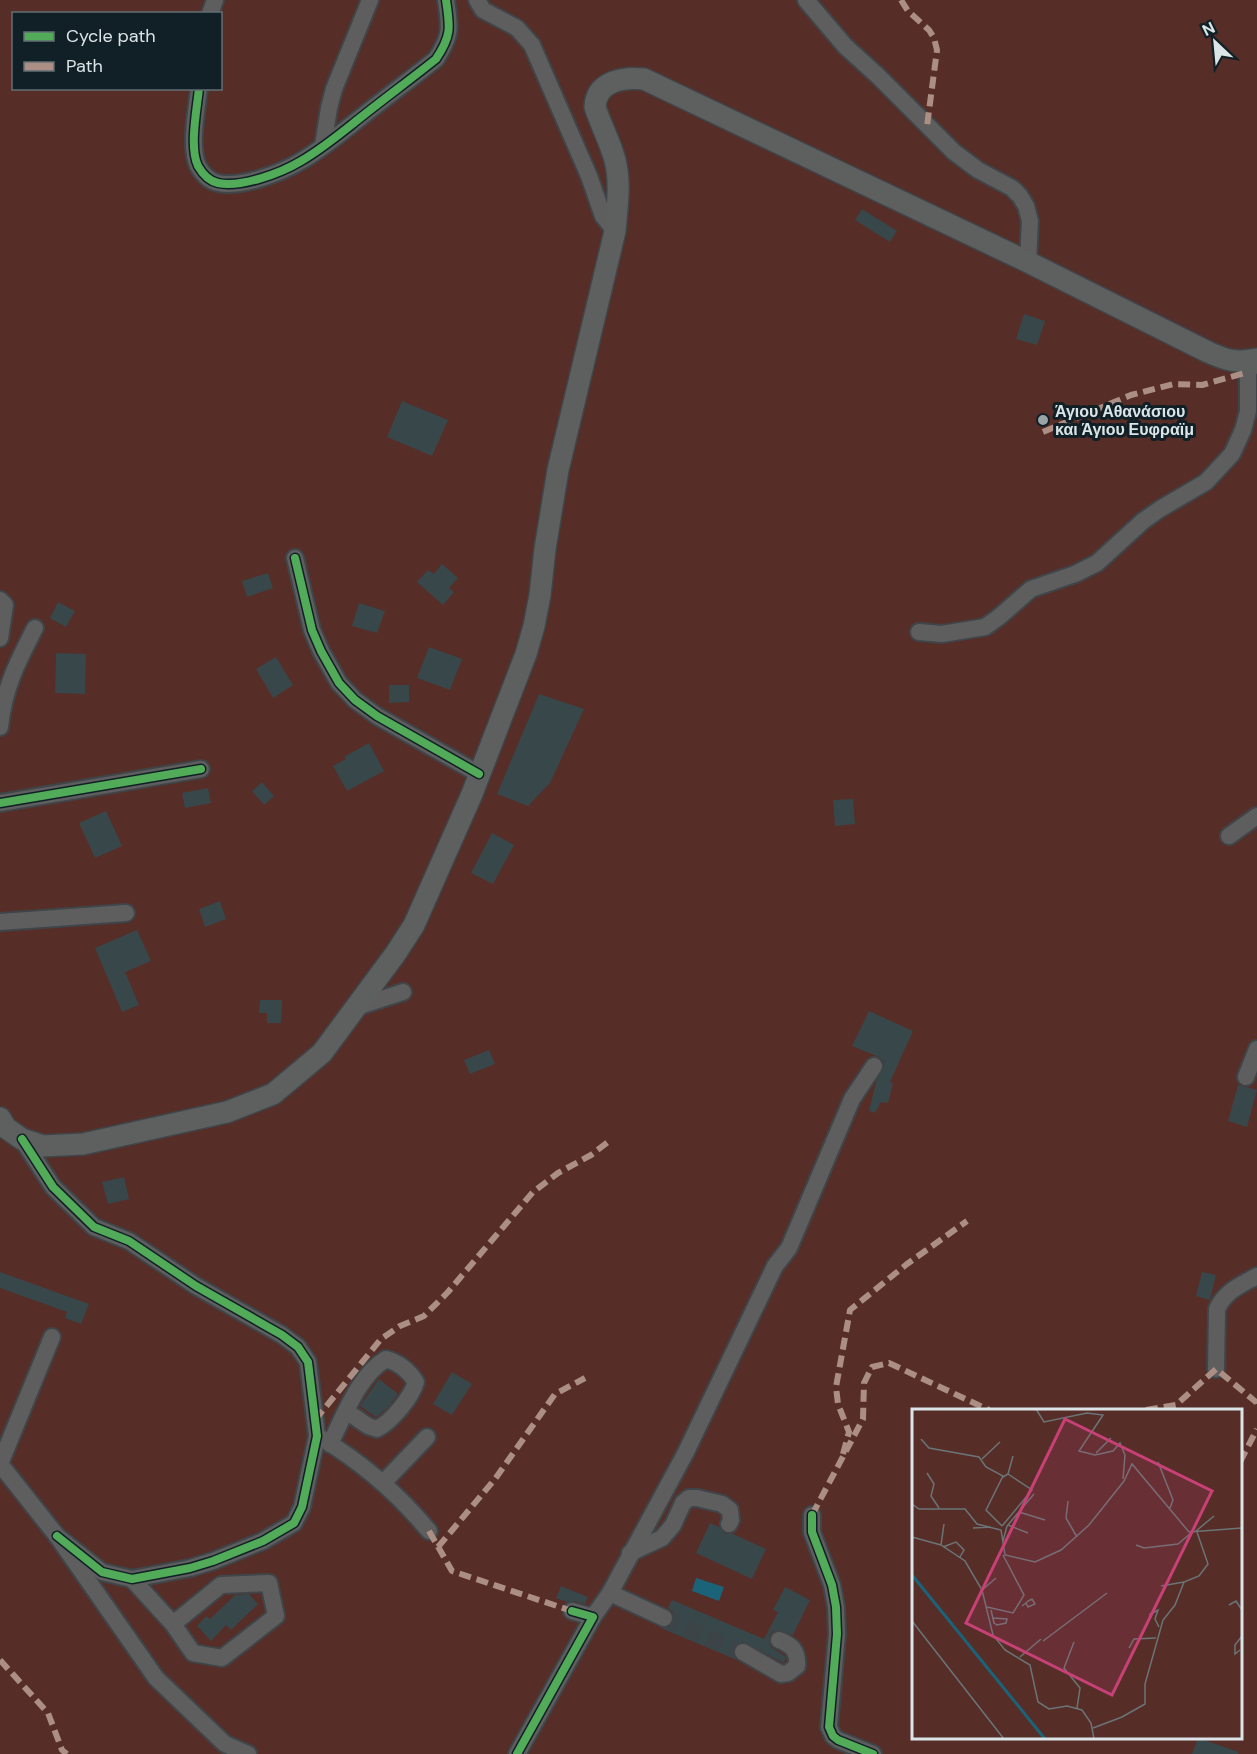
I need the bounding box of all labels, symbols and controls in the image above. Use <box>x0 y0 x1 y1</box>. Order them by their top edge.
legend <box>12 12 222 90</box>
north arrow <box>1185 12 1245 72</box>
text: N <box>1199 17 1218 41</box>
text: Cycle path <box>66 24 156 48</box>
text: Path <box>66 54 103 78</box>
place label: Άγιου Αθανάσιου και Άγιου Ευφραϊμ <box>1055 401 1194 440</box>
marker: Άγιου Αθανάσιου και Άγιου Ευφραϊμ <box>1036 413 1050 427</box>
inset map <box>912 1409 1242 1739</box>

